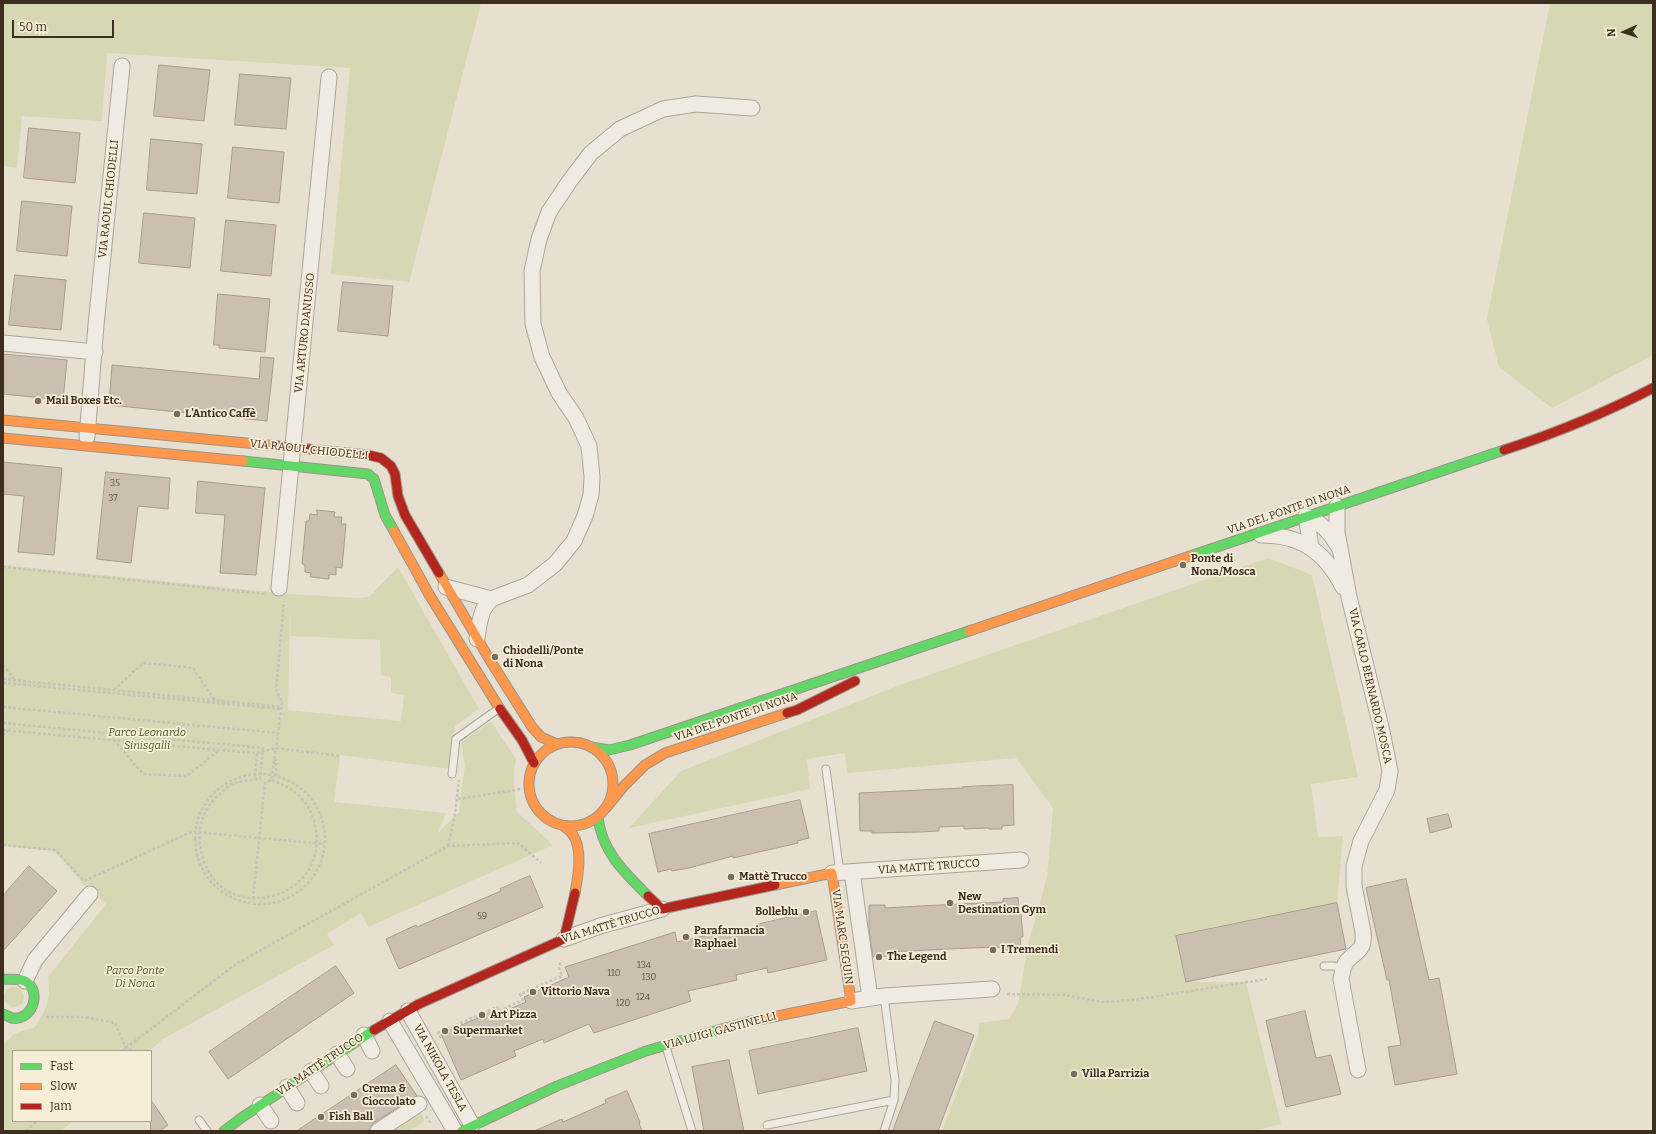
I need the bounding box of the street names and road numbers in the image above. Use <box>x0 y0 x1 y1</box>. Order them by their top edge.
street label: VIA RAOUL CHIODELLI <box>96 139 122 259</box>
street label: VIA ARTURO DANUSSO <box>292 272 318 394</box>
street label: VIA RAOUL CHIODELLI <box>249 437 369 463</box>
street label: VIA DEL PONTE DI NONA <box>1226 483 1352 537</box>
street label: VIA CARLO BERNARDO MOSCA <box>1346 607 1394 765</box>
street label: VIA DEL PONTE DI NONA <box>673 690 799 744</box>
street label: VIA MATTÈ TRUCCO <box>878 857 980 877</box>
street label: VIA MARC SEGUIN <box>829 889 855 985</box>
street label: VIA MATTÈ TRUCCO <box>560 904 662 946</box>
street label: VIA LUIGI GASTINELLI <box>662 1010 778 1052</box>
street label: VIA NIKOLA TESLA <box>410 1022 470 1114</box>
street label: VIA MATTÈ TRUCCO <box>274 1031 366 1099</box>

